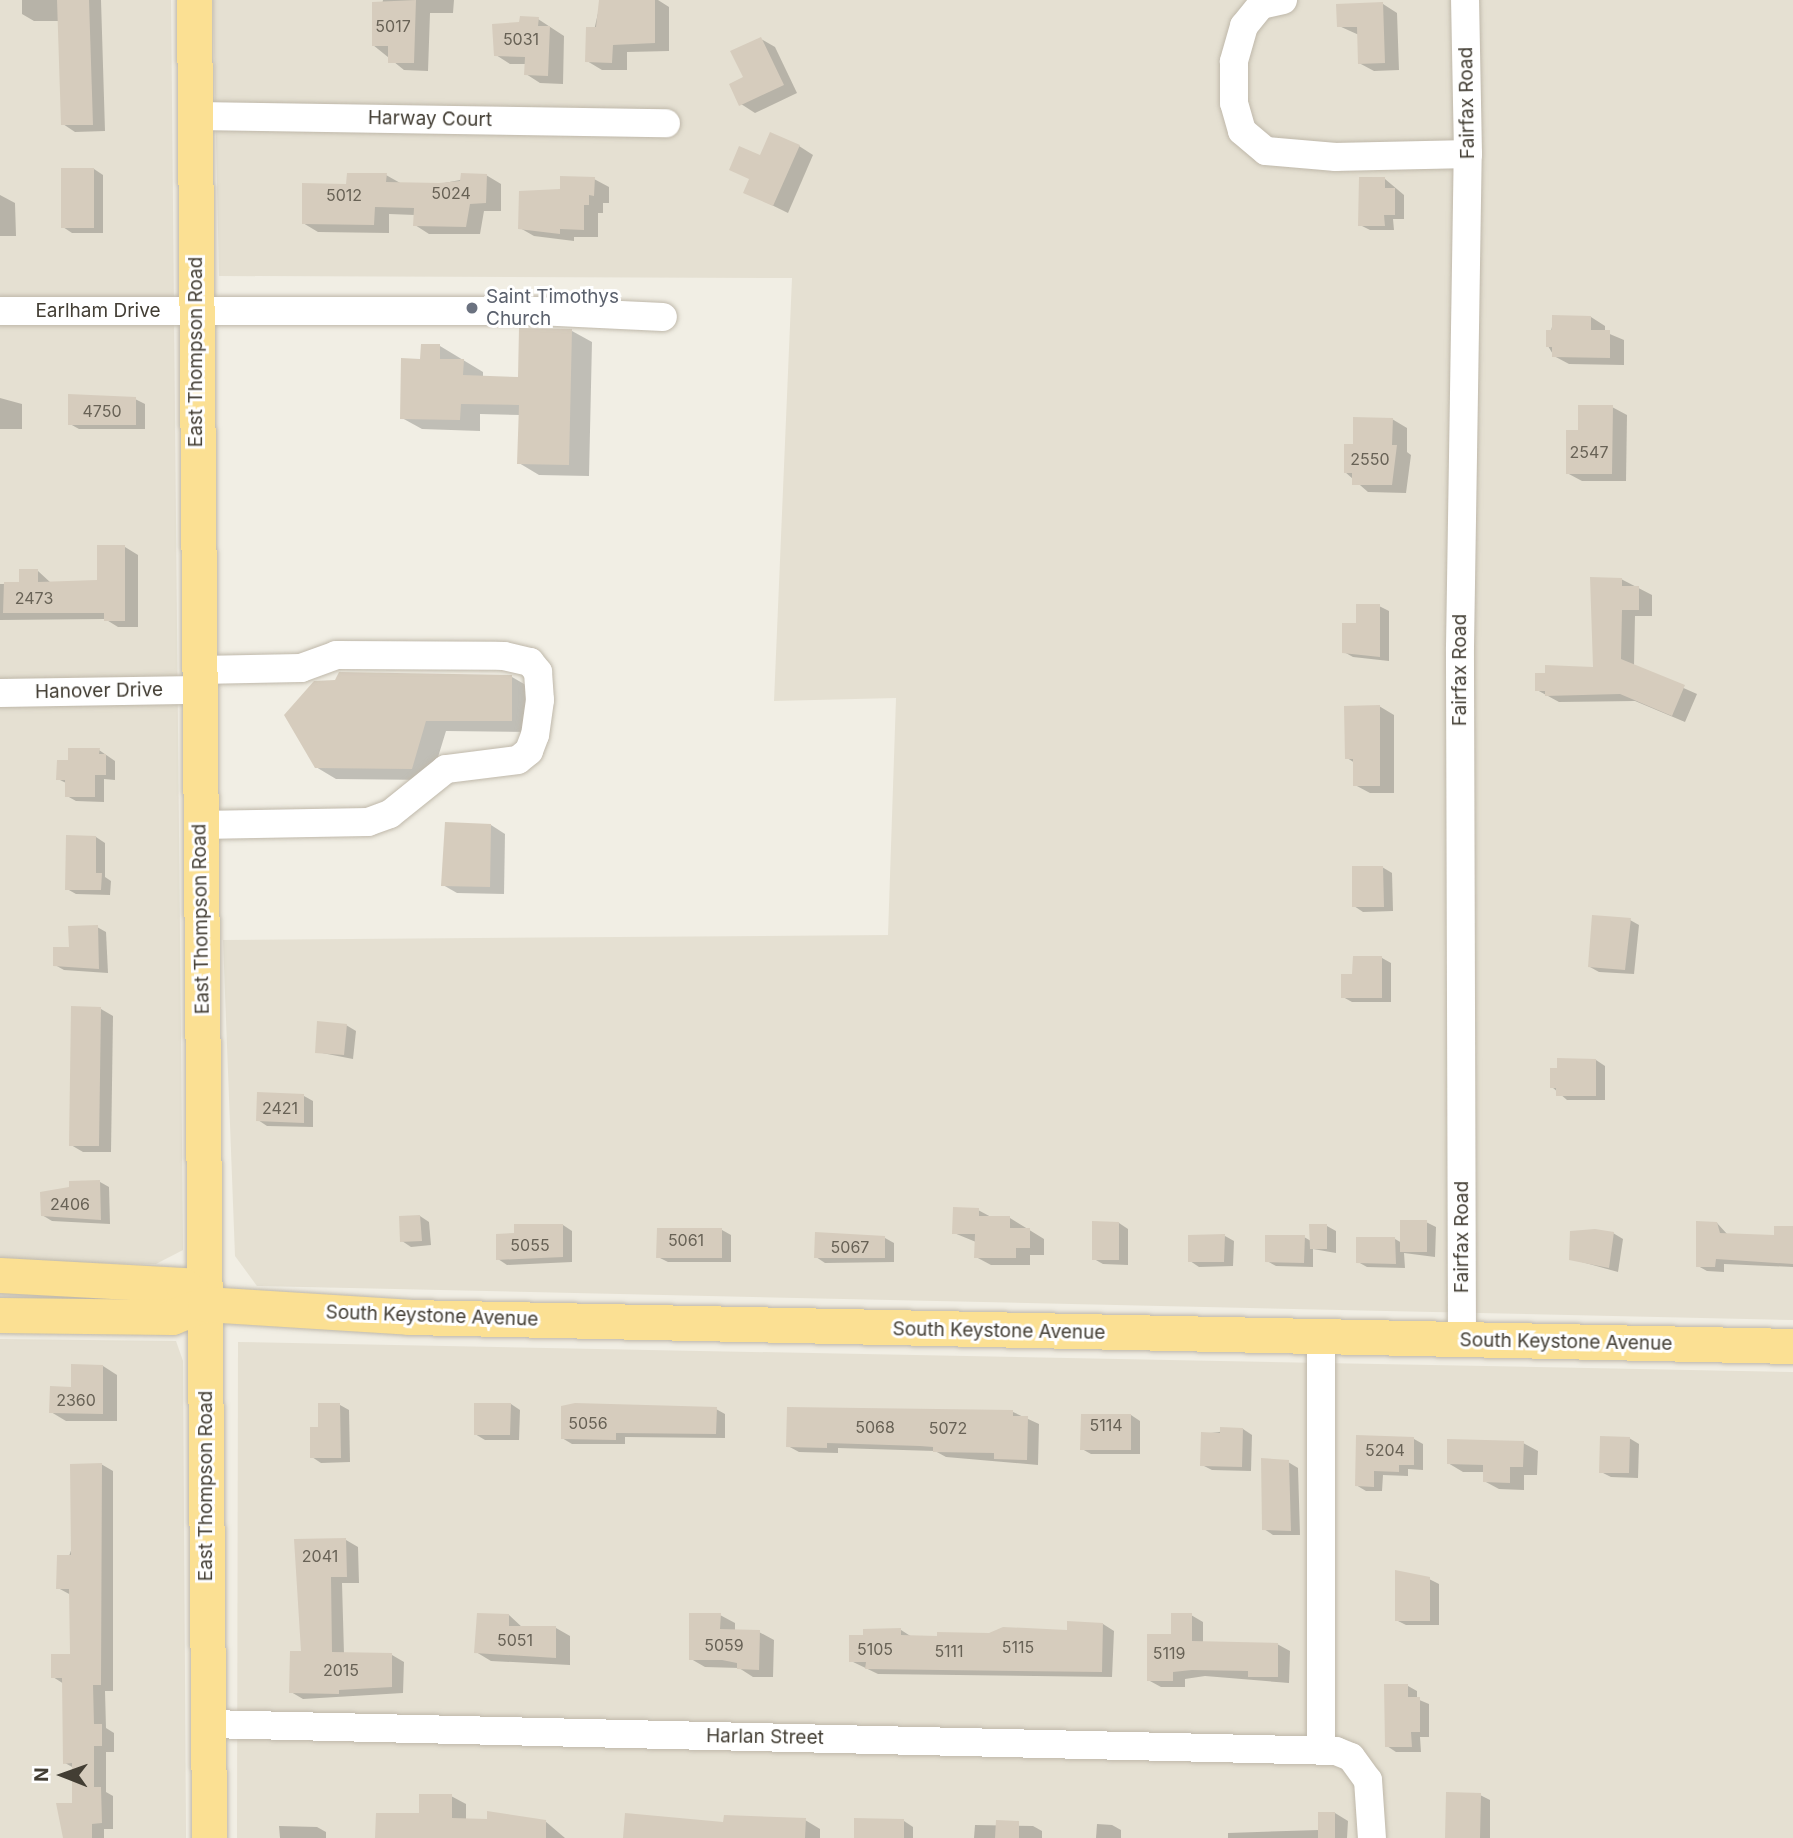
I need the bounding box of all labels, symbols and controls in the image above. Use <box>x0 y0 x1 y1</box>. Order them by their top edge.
house number: 5017 <box>375 16 411 36</box>
house number: 5031 <box>503 29 539 49</box>
street label: Fairfax Road <box>1455 47 1479 159</box>
street label: Harway Court <box>368 107 492 131</box>
house number: 5024 <box>431 183 471 203</box>
house number: 5012 <box>326 185 362 205</box>
street label: East Thompson Road <box>185 257 207 447</box>
place label: Saint Timothys Church <box>486 286 619 330</box>
street label: Earlham Drive <box>35 300 161 322</box>
marker: Saint Timothys Church <box>464 300 480 316</box>
house number: 4750 <box>82 401 122 421</box>
house number: 2547 <box>1570 442 1608 462</box>
house number: 2550 <box>1350 449 1390 469</box>
house number: 2473 <box>15 588 53 608</box>
street label: Fairfax Road <box>1449 614 1471 726</box>
street label: Hanover Drive <box>35 678 163 704</box>
street label: East Thompson Road <box>188 823 214 1015</box>
house number: 2421 <box>262 1098 298 1118</box>
street label: Fairfax Road <box>1451 1181 1473 1293</box>
house number: 2406 <box>50 1194 90 1214</box>
house number: 5061 <box>668 1230 704 1250</box>
house number: 5055 <box>510 1235 550 1255</box>
house number: 5067 <box>831 1237 869 1257</box>
street label: South Keystone Avenue <box>325 1301 539 1331</box>
street label: South Keystone Avenue <box>892 1318 1106 1344</box>
street label: South Keystone Avenue <box>1459 1329 1673 1355</box>
house number: 2360 <box>56 1390 96 1410</box>
street label: East Thompson Road <box>195 1391 217 1581</box>
house number: 5056 <box>568 1413 608 1433</box>
house number: 5114 <box>1089 1415 1123 1435</box>
house number: 5068 <box>855 1417 895 1437</box>
house number: 5072 <box>929 1418 967 1438</box>
house number: 5204 <box>1365 1440 1405 1460</box>
house number: 2041 <box>302 1546 338 1566</box>
house number: 5051 <box>497 1630 533 1650</box>
house number: 5059 <box>704 1635 744 1655</box>
house number: 5115 <box>1002 1637 1034 1657</box>
house number: 5105 <box>857 1639 893 1659</box>
house number: 5111 <box>934 1641 964 1661</box>
house number: 5119 <box>1153 1643 1185 1663</box>
house number: 2015 <box>323 1660 359 1680</box>
street label: Harlan Street <box>706 1725 824 1749</box>
north arrow <box>28 1740 98 1810</box>
text: N <box>30 1767 53 1782</box>

